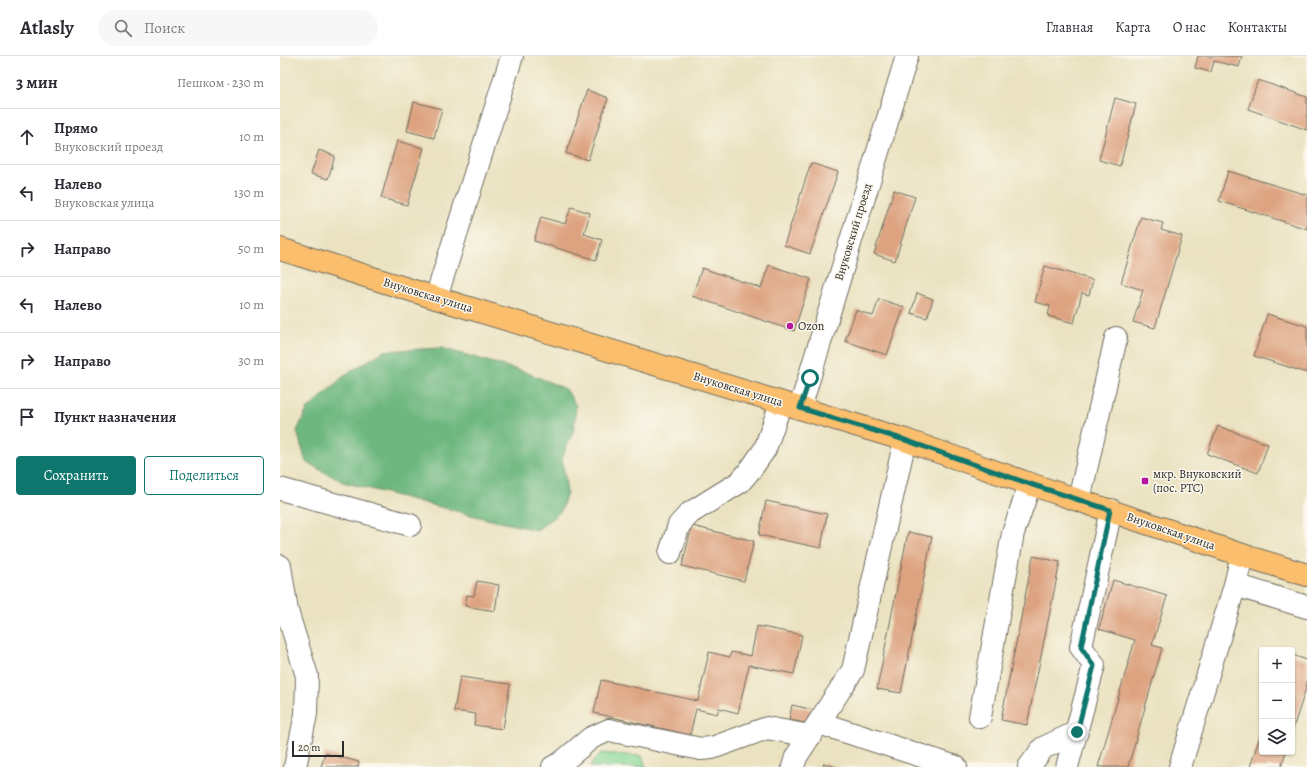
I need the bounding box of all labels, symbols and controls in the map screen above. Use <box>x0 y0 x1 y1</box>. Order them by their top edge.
search box <box>98 10 378 46</box>
text: Atlasly <box>20 15 74 41</box>
icon: search <box>112 17 134 39</box>
text: Поиск <box>144 18 185 38</box>
text: Главная <box>1046 18 1093 37</box>
text: Карта <box>1115 18 1151 37</box>
text: О нас <box>1173 18 1206 37</box>
text: Контакты <box>1228 18 1287 37</box>
text: 3 мин <box>16 71 58 94</box>
text: Пешком · 230 m <box>177 74 264 91</box>
text: Прямо <box>54 118 98 138</box>
icon: ahead <box>16 126 38 148</box>
text: 10 m <box>239 128 264 145</box>
text: Внуковский проезд <box>54 138 163 155</box>
text: Налево <box>54 174 102 194</box>
street label: Внуковский проезд <box>831 181 875 283</box>
icon: left <box>16 182 38 204</box>
text: 130 m <box>234 184 264 201</box>
text: Внуковская улица <box>54 194 154 211</box>
icon: right <box>16 238 38 260</box>
text: Направо <box>54 239 111 259</box>
text: 50 m <box>238 240 264 257</box>
street label: Внуковская улица <box>381 274 475 316</box>
icon: left <box>16 294 38 316</box>
text: Налево <box>54 295 102 315</box>
text: 10 m <box>239 296 264 313</box>
place label: Ozon <box>798 318 825 334</box>
marker: Ozon <box>785 321 795 331</box>
icon: right <box>16 350 38 372</box>
text: Направо <box>54 351 111 371</box>
text: 30 m <box>238 352 264 369</box>
street label: Внуковская улица <box>691 368 785 410</box>
route start <box>801 369 819 387</box>
icon: arrive <box>16 406 38 428</box>
text: Пункт назначения <box>54 407 176 427</box>
button: Сохранить <box>16 456 136 495</box>
button: Поделиться <box>144 456 264 495</box>
place label: мкр. Внуковский (пос. РТС) <box>1153 466 1242 496</box>
marker: мкр. Внуковский (пос. РТС) <box>1140 476 1150 486</box>
street label: Внуковская улица <box>1125 508 1218 554</box>
map controls <box>1259 647 1295 755</box>
button: + <box>1259 647 1295 683</box>
button: − <box>1259 683 1295 719</box>
button: layers <box>1259 719 1295 755</box>
route end <box>1068 723 1086 741</box>
scale bar <box>292 739 344 758</box>
text: 20 m <box>298 740 320 755</box>

